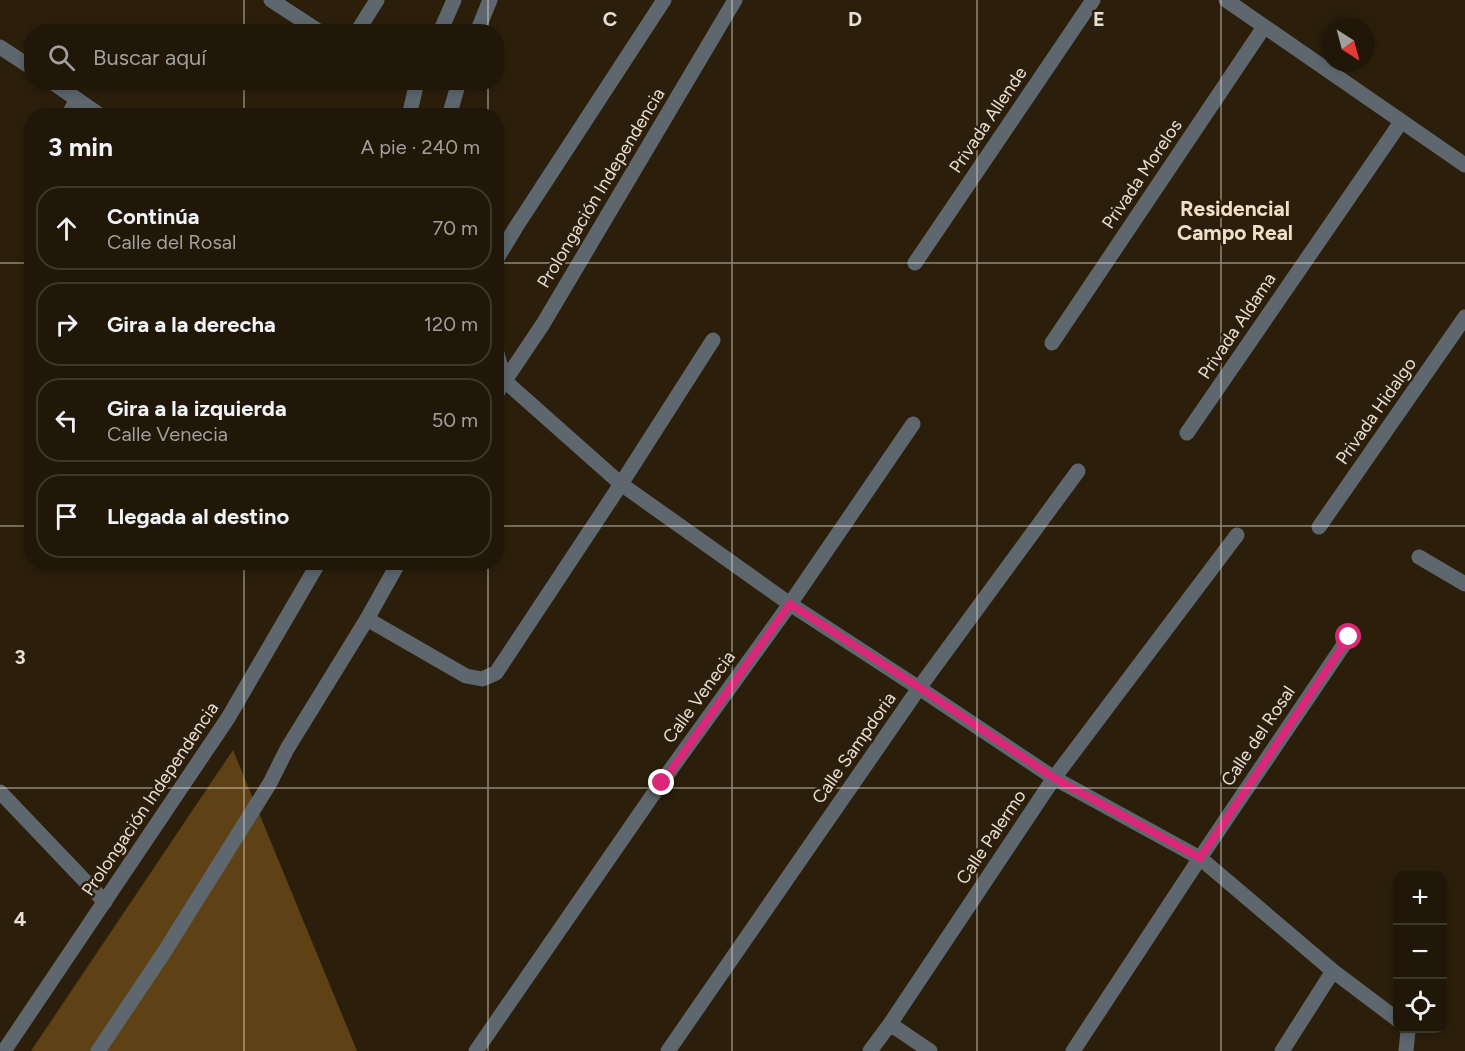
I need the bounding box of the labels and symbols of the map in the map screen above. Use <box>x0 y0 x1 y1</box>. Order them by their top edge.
text: C <box>603 7 617 31</box>
text: D <box>848 7 862 31</box>
text: E <box>1093 7 1105 31</box>
north arrow <box>1321 18 1375 72</box>
street label: Privada Allende <box>944 63 1032 177</box>
street label: Prolongación Independencia <box>533 84 669 292</box>
street label: Privada Morelos <box>1097 115 1187 233</box>
district label: Residencial Campo Real <box>1177 196 1293 245</box>
street label: Privada Aldama <box>1193 269 1281 383</box>
street label: Privada Hidalgo <box>1331 353 1421 469</box>
route start <box>1335 623 1361 649</box>
text: 3 <box>14 645 26 669</box>
street label: Calle Venecia <box>658 646 740 748</box>
street label: Calle del Rosal <box>1216 682 1300 790</box>
street label: Calle Sampdoria <box>807 688 901 808</box>
street label: Prolongación Independencia <box>77 698 223 900</box>
route end <box>648 769 674 795</box>
street label: Calle Palermo <box>951 785 1031 889</box>
text: 4 <box>14 907 27 931</box>

